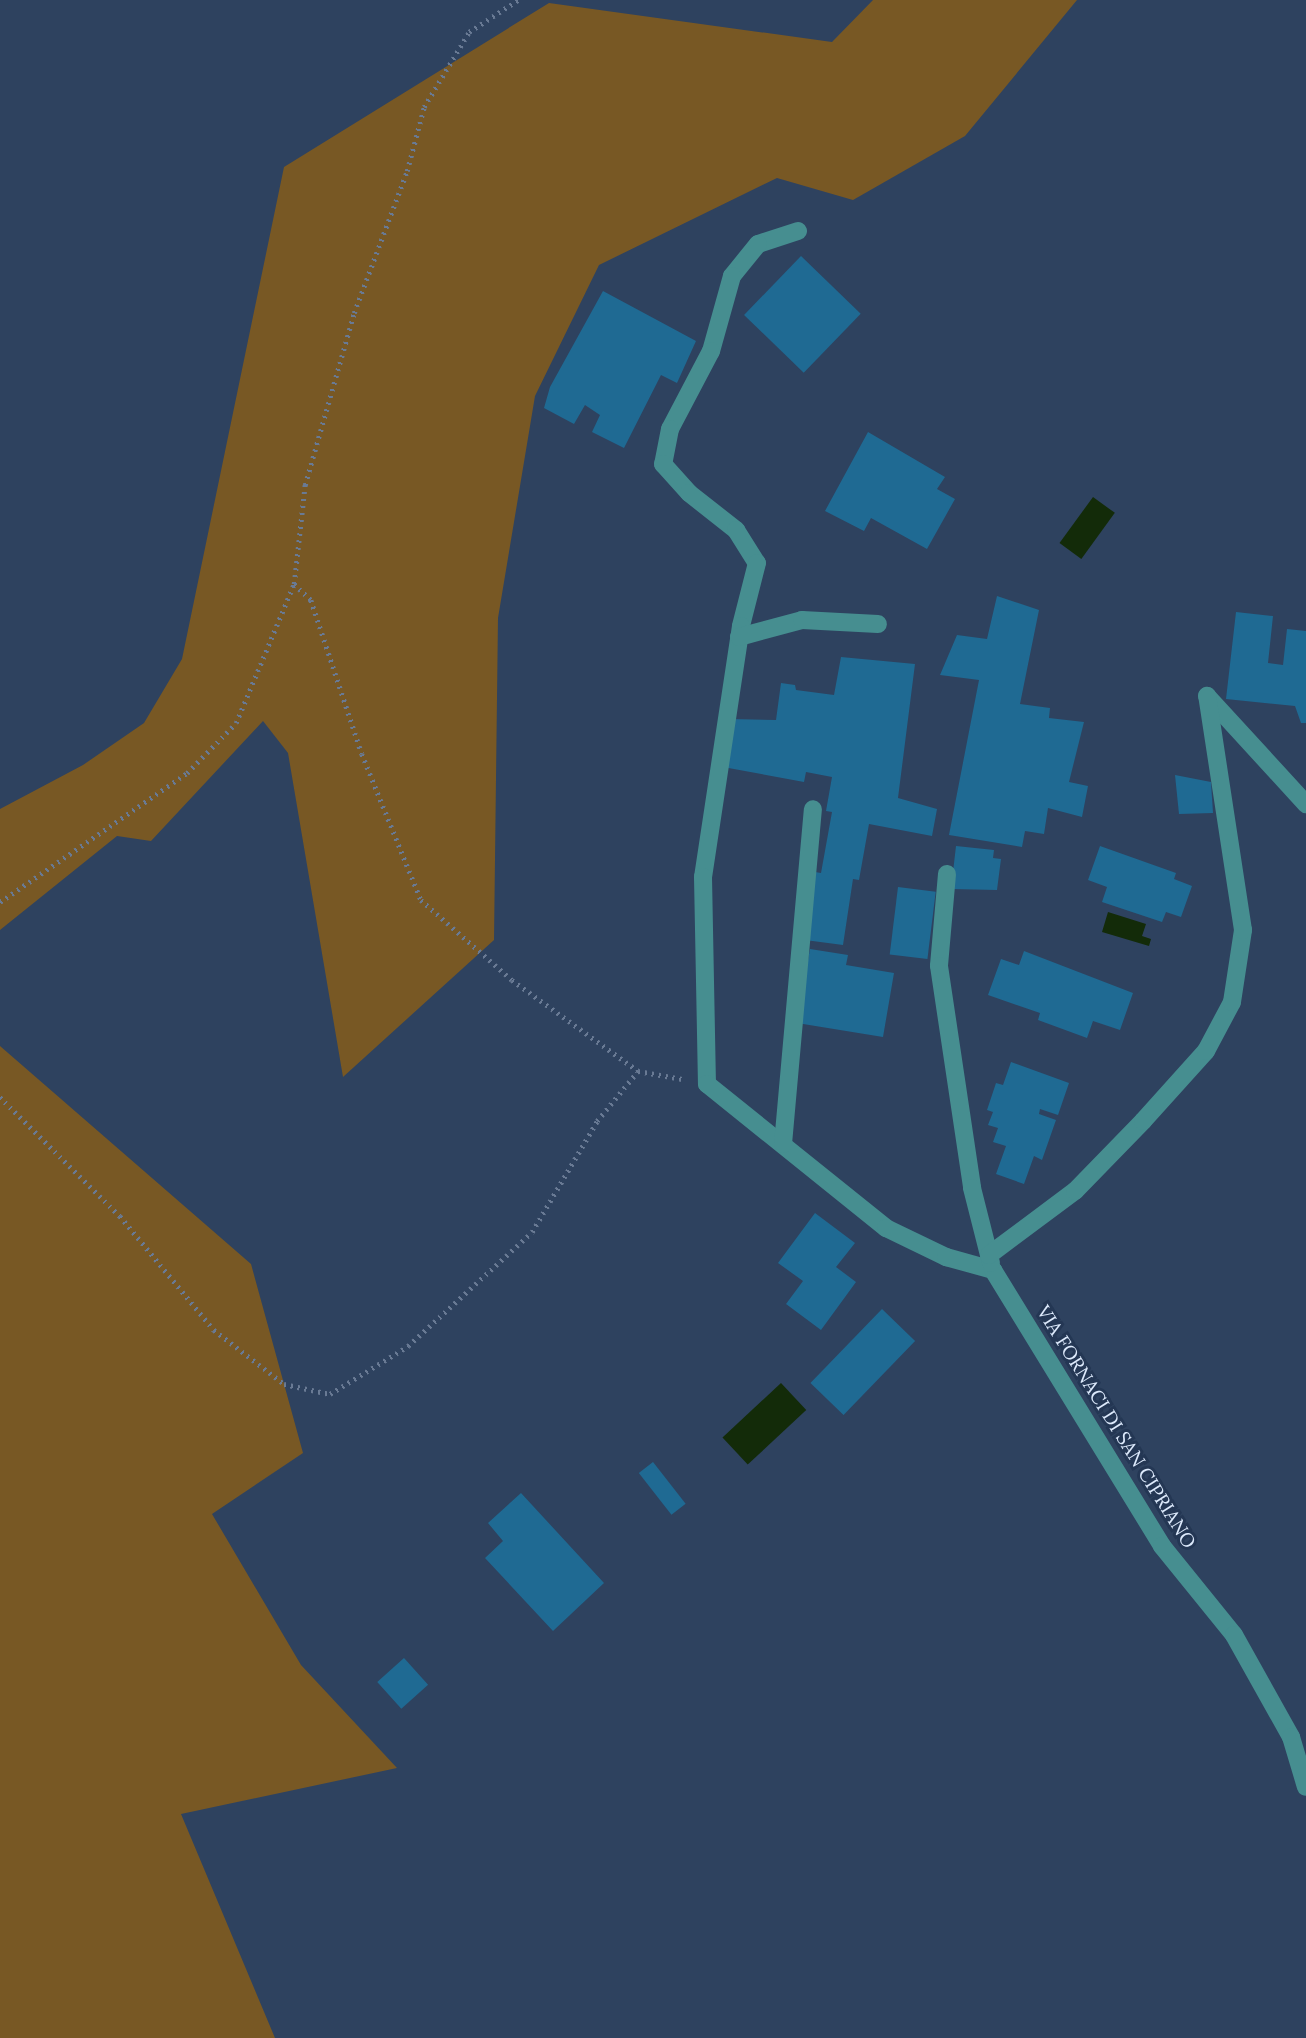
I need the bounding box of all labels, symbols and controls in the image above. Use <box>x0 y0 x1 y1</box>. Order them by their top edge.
street label: VIA FORNACI DI SAN CIPRIANO <box>1032 1301 1200 1553</box>

